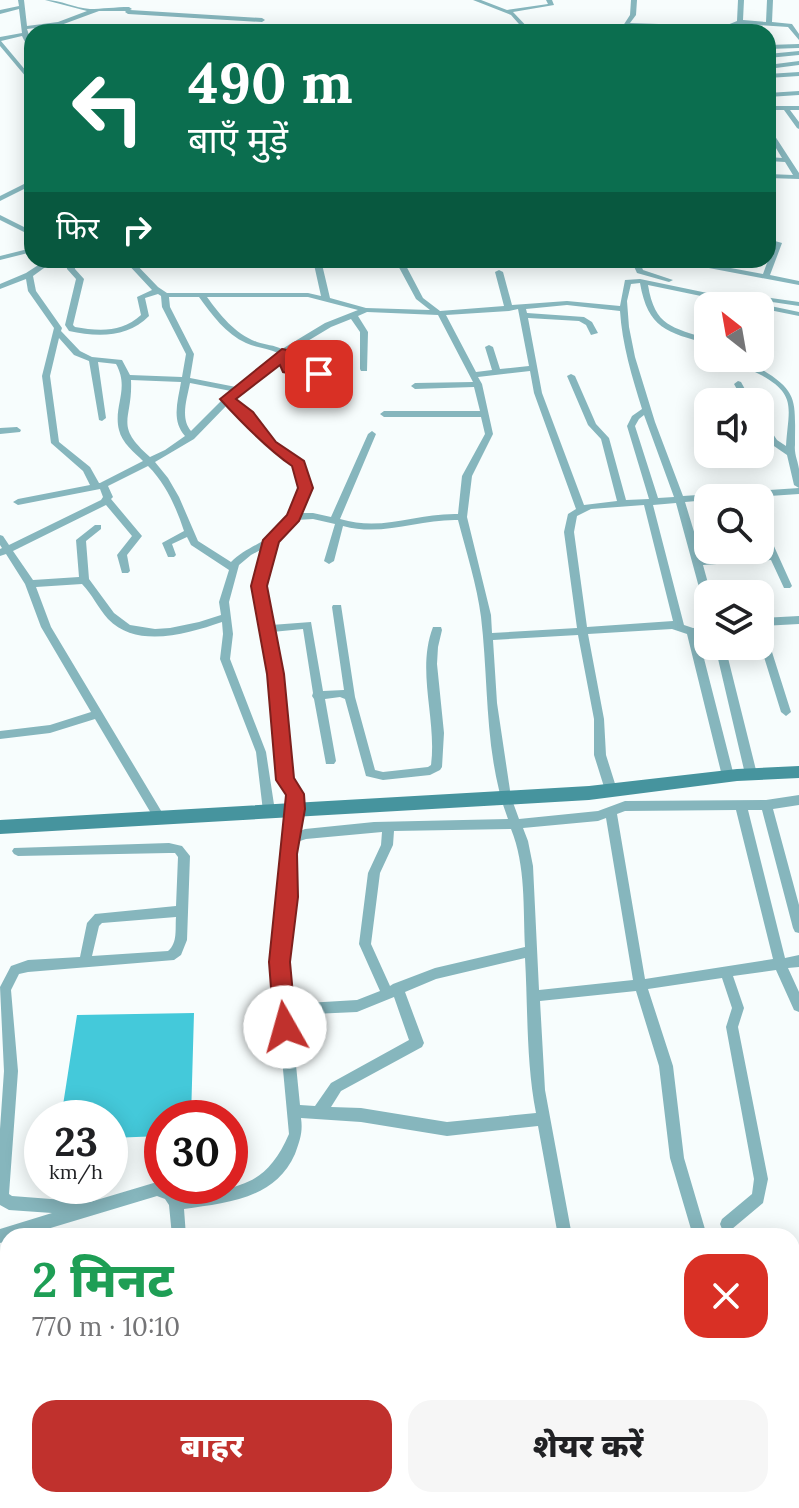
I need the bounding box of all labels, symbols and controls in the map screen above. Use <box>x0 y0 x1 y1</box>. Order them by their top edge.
text: 490 m <box>188 47 353 118</box>
icon: left <box>56 56 160 160</box>
text: बाएँ मुड़ें <box>188 117 288 163</box>
icon: right <box>115 208 159 252</box>
text: फिर <box>56 209 99 247</box>
north arrow <box>694 292 774 372</box>
map controls <box>694 292 774 660</box>
pin <box>285 340 353 408</box>
icon: arrive <box>297 352 341 396</box>
button: sound <box>694 388 774 468</box>
button: search <box>694 484 774 564</box>
button: layers <box>694 580 774 660</box>
position arrow <box>243 985 327 1069</box>
speed limit sign: 30 <box>144 1100 248 1204</box>
text: 23 <box>54 1116 98 1167</box>
text: km/h <box>49 1159 103 1184</box>
text: 2 मिनट <box>32 1249 174 1310</box>
button: close <box>684 1254 768 1338</box>
text: 770 m · 10:10 <box>32 1310 180 1343</box>
button: बाहर <box>32 1400 392 1492</box>
button: शेयर करें <box>408 1400 768 1492</box>

